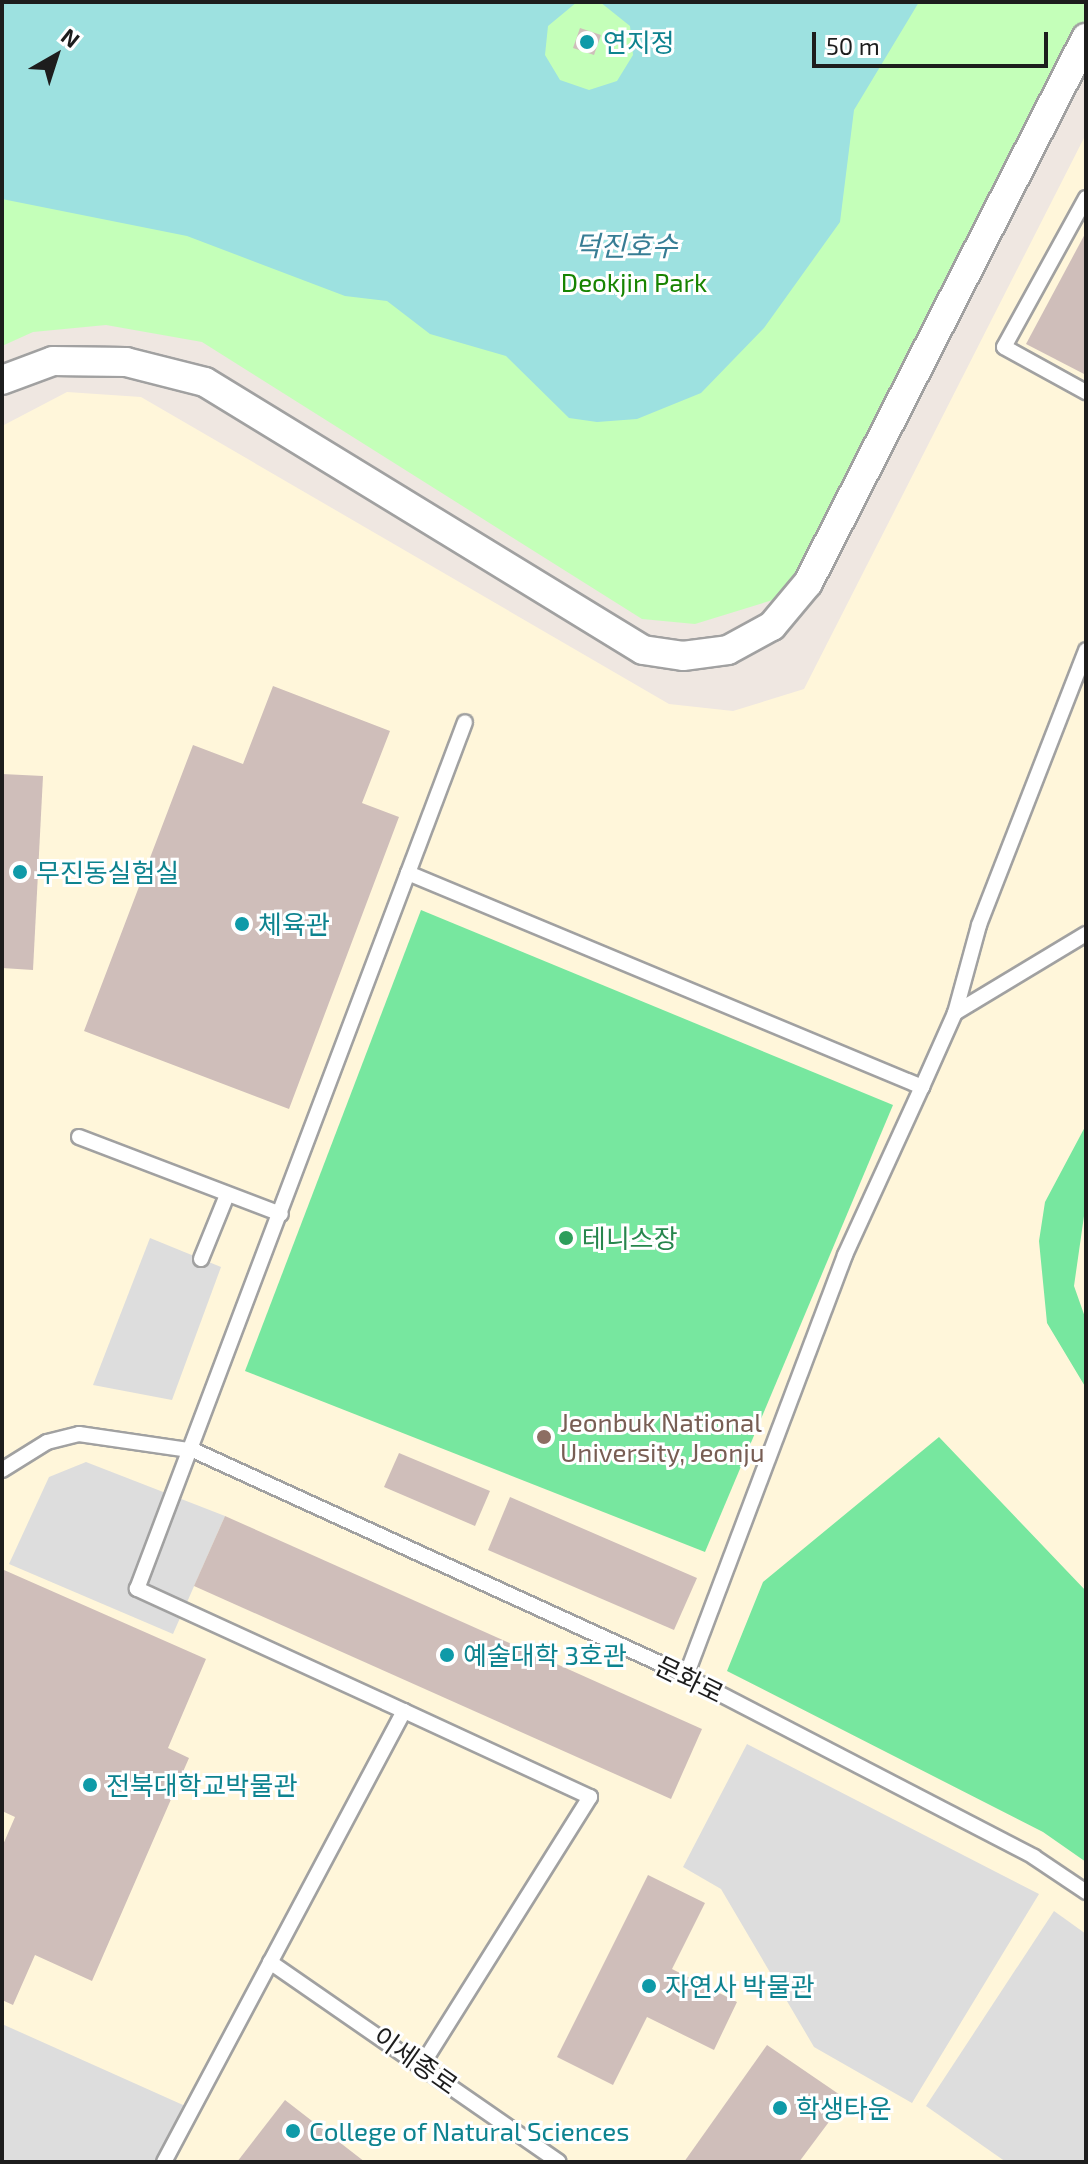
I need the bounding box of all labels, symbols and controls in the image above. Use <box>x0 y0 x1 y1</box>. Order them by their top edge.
north arrow <box>16 16 96 96</box>
scale bar <box>816 16 1052 66</box>
text: N <box>57 22 85 52</box>
place label: 연지정 <box>603 26 675 58</box>
text: 50 m <box>826 31 880 60</box>
marker: 연지정 <box>578 33 596 51</box>
water label: 덕진호수 <box>574 228 678 262</box>
park label: Deokjin Park <box>561 266 707 298</box>
place label: 무진동실험실 <box>36 856 180 888</box>
marker: 무진동실험실 <box>11 863 29 881</box>
place label: 체육관 <box>258 908 330 940</box>
marker: 체육관 <box>233 915 251 933</box>
place label: 테니스장 <box>582 1222 678 1254</box>
marker: 테니스장 <box>557 1229 575 1247</box>
place label: Jeonbuk National University, Jeonju <box>560 1406 765 1468</box>
marker: Jeonbuk National University, Jeonju <box>535 1428 553 1446</box>
place label: 예술대학 3호관 <box>463 1639 627 1671</box>
marker: 예술대학 3호관 <box>438 1646 456 1664</box>
street label: 문화로 <box>651 1649 729 1709</box>
place label: 전북대학교박물관 <box>106 1769 297 1801</box>
marker: 전북대학교박물관 <box>81 1776 99 1794</box>
place label: 자연사 박물관 <box>665 1970 814 2002</box>
marker: 자연사 박물관 <box>640 1977 658 1995</box>
street label: 이세종로 <box>368 2020 464 2100</box>
place label: 학생타운 <box>796 2092 892 2124</box>
marker: 학생타운 <box>771 2099 789 2117</box>
place label: College of Natural Sciences <box>309 2115 631 2147</box>
marker: College of Natural Sciences <box>284 2122 302 2140</box>

